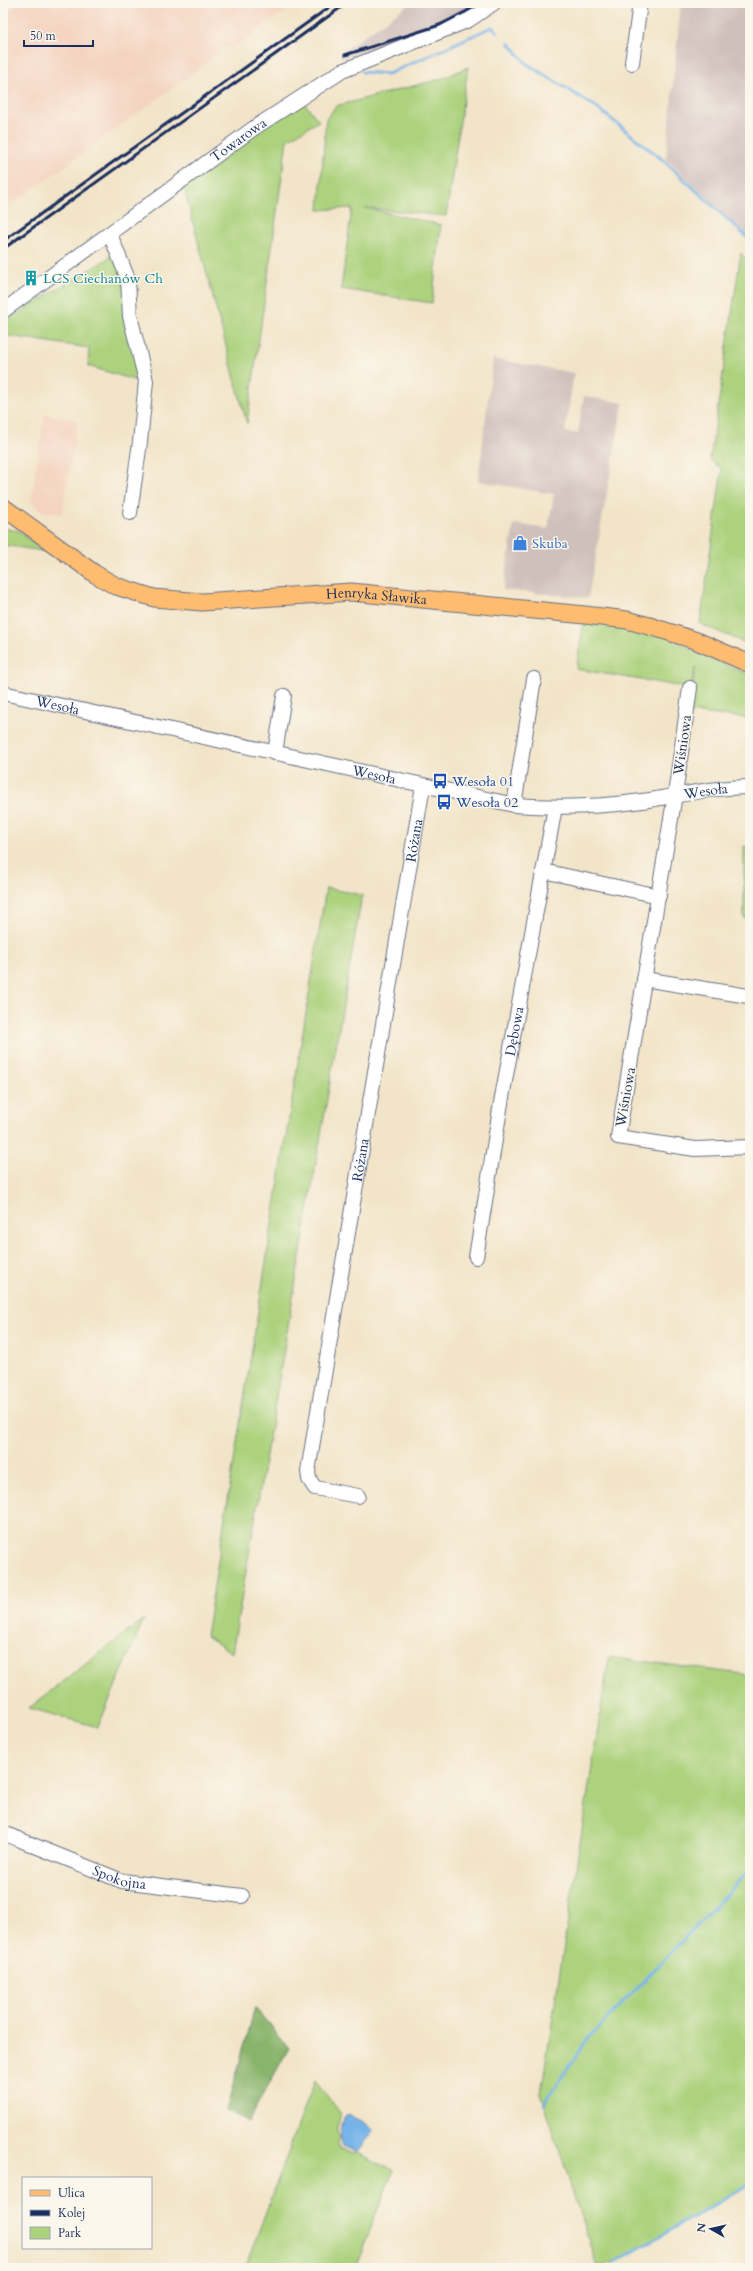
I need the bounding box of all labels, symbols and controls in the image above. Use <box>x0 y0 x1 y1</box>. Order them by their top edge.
scale bar <box>24 22 93 48</box>
text: 50 m <box>30 28 57 44</box>
street label: Towarowa <box>207 113 270 167</box>
building icon: LCS Ciechanów Ch <box>22 269 40 287</box>
place label: LCS Ciechanów Ch <box>43 269 163 288</box>
shop icon: Skuba <box>511 534 529 552</box>
place label: Skuba <box>532 534 568 553</box>
street label: Henryka Sławika <box>325 583 428 609</box>
street label: Wesoła <box>33 691 81 719</box>
street label: Wiśniowa <box>669 714 696 778</box>
street label: Wesoła <box>350 761 398 789</box>
bus stop icon: Wesoła 01 <box>431 772 449 790</box>
place label: Wesoła 01 <box>451 772 514 791</box>
street label: Wesoła <box>682 779 729 804</box>
bus stop icon: Wesoła 02 <box>435 793 453 811</box>
place label: Wesoła 02 <box>455 793 518 812</box>
street label: Różana <box>401 817 427 864</box>
street label: Dębowa <box>501 1005 528 1058</box>
street label: Wiśniowa <box>611 1065 640 1130</box>
street label: Różana <box>348 1137 374 1183</box>
street label: Spokojna <box>90 1861 147 1894</box>
legend <box>22 2177 152 2249</box>
text: Ulica <box>58 2185 86 2201</box>
text: Kolej <box>58 2205 85 2221</box>
north arrow <box>691 2209 731 2249</box>
text: N <box>694 2221 710 2233</box>
text: Park <box>58 2225 82 2241</box>

